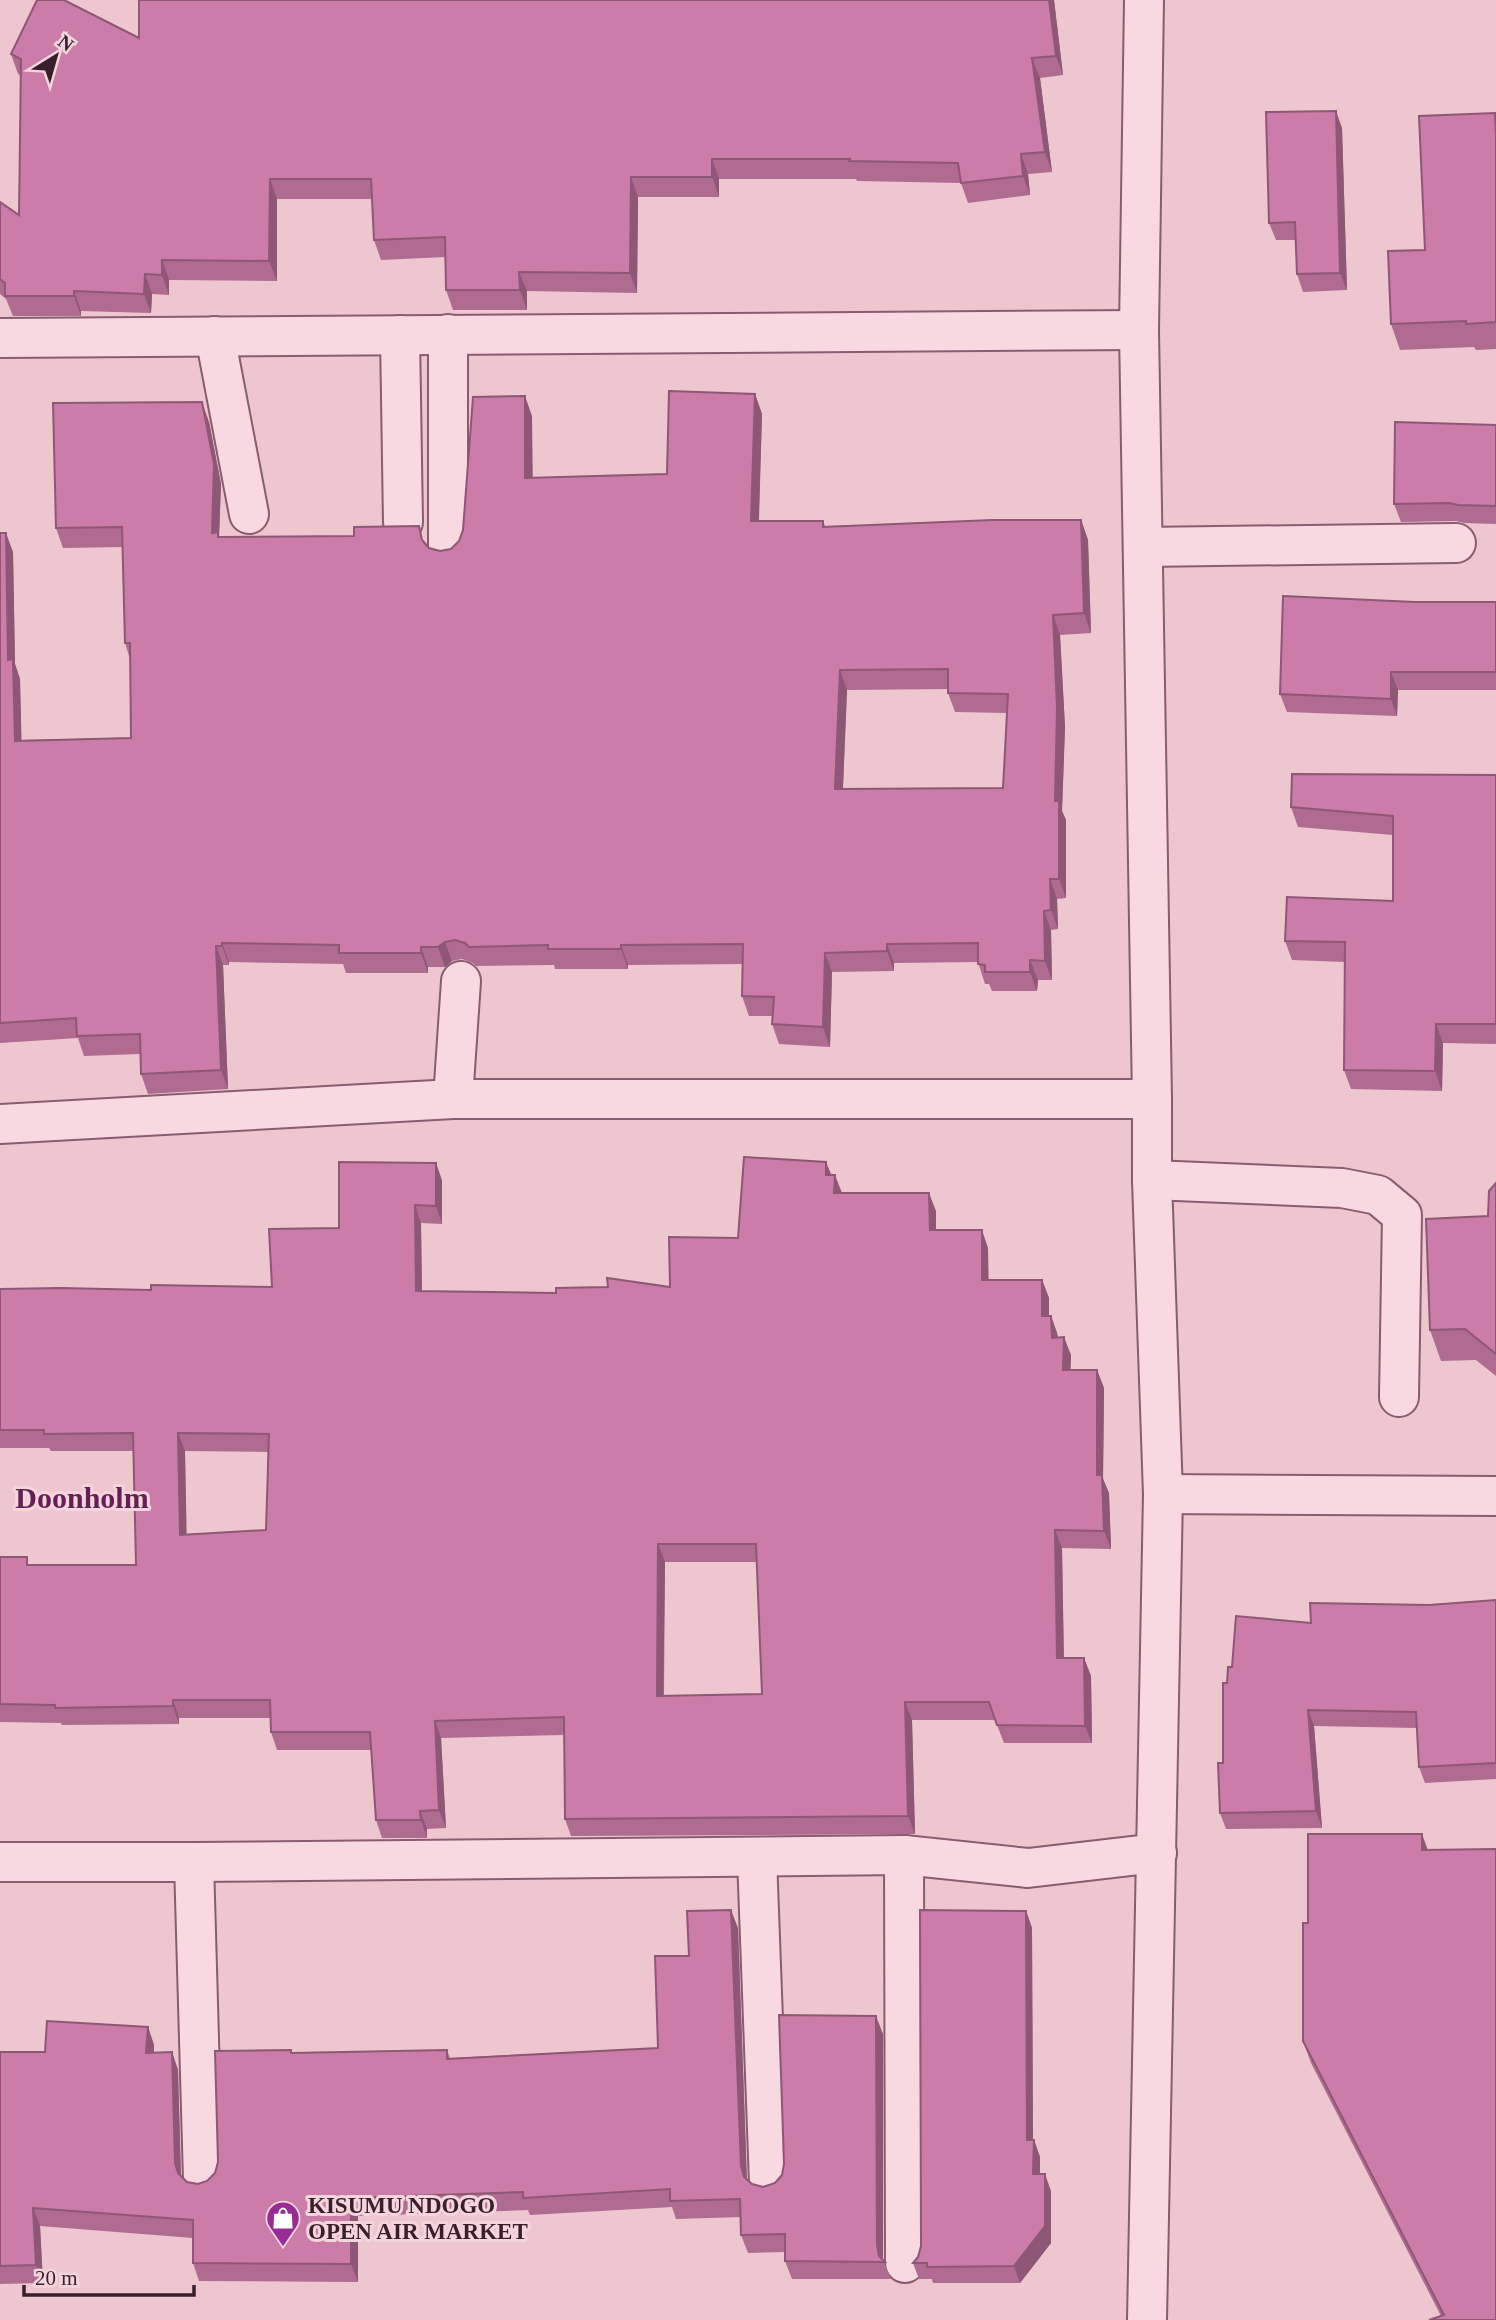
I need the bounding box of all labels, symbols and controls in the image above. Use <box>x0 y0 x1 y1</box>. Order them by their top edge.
north arrow <box>21 21 91 91</box>
text: N <box>54 30 78 56</box>
district label: Doonholm <box>15 1481 149 1514</box>
place label: KISUMU NDOGO OPEN AIR MARKET <box>308 2193 528 2244</box>
shop icon: KISUMU NDOGO OPEN AIR MARKET <box>264 2199 302 2248</box>
scale bar <box>24 2254 194 2298</box>
text: 20 m <box>35 2266 78 2290</box>

